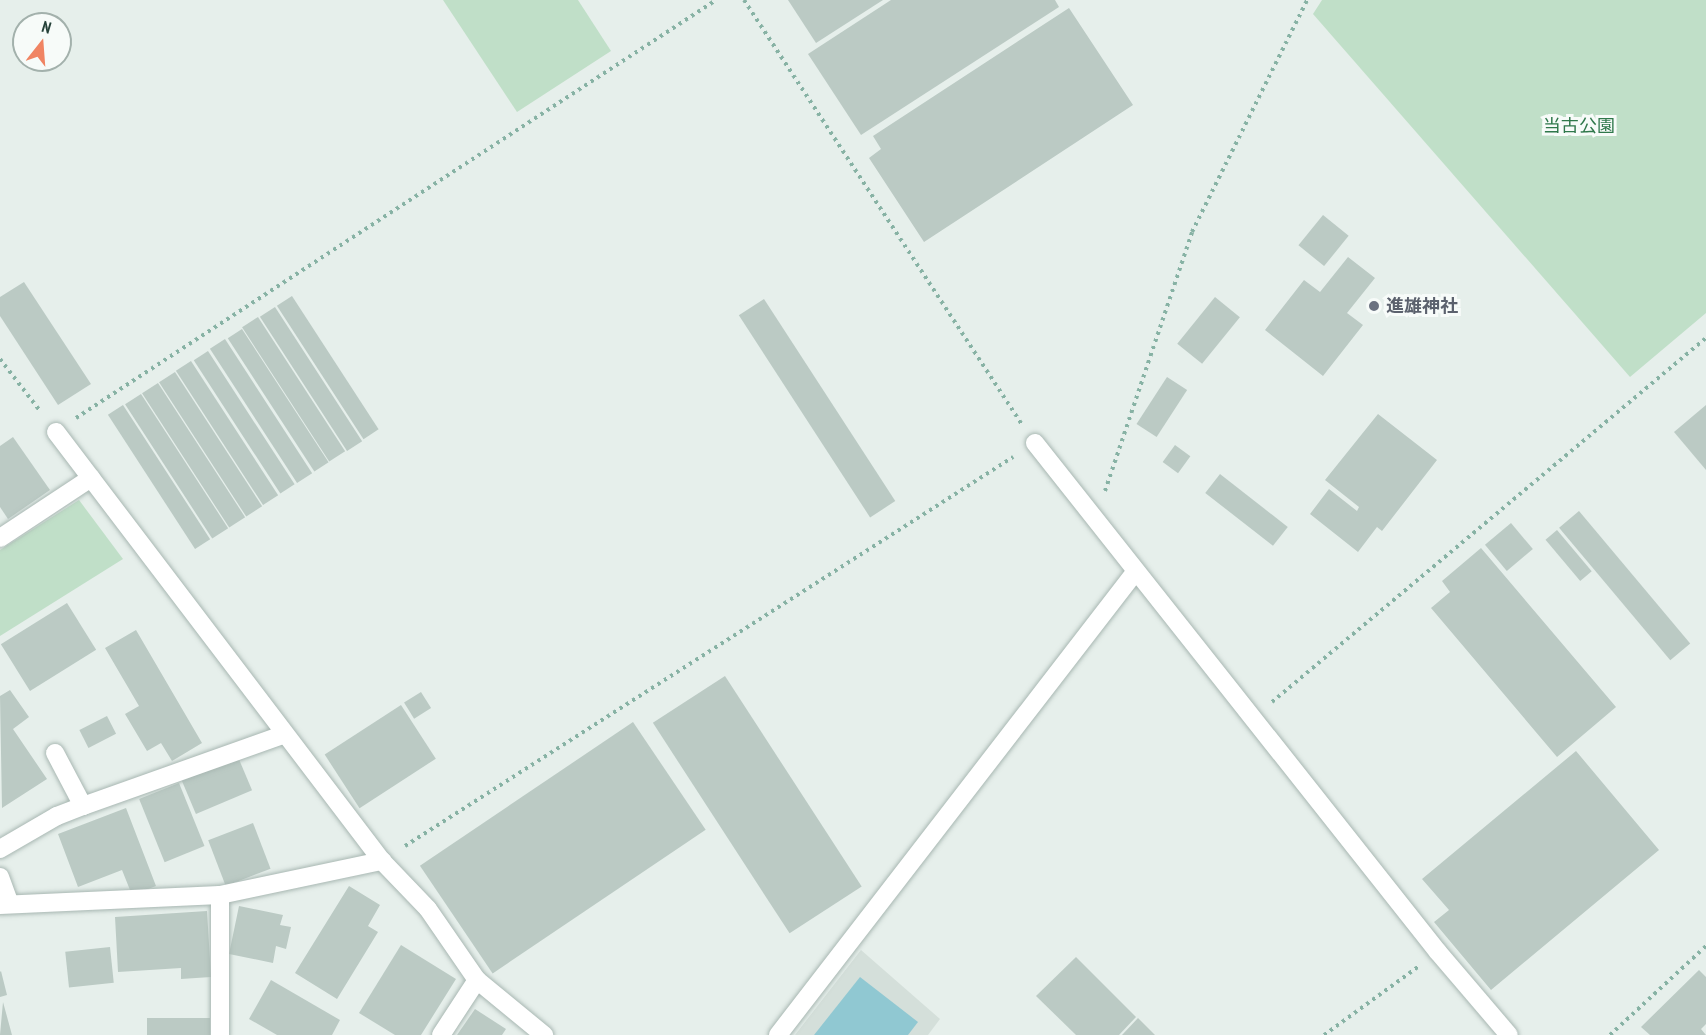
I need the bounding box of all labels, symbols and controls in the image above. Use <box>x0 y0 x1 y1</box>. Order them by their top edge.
north arrow <box>12 12 72 72</box>
text: N <box>40 16 54 38</box>
park label: 当古公園 <box>1543 115 1615 137</box>
place label: 進雄神社 <box>1386 295 1458 317</box>
marker: 進雄神社 <box>1367 299 1381 313</box>

